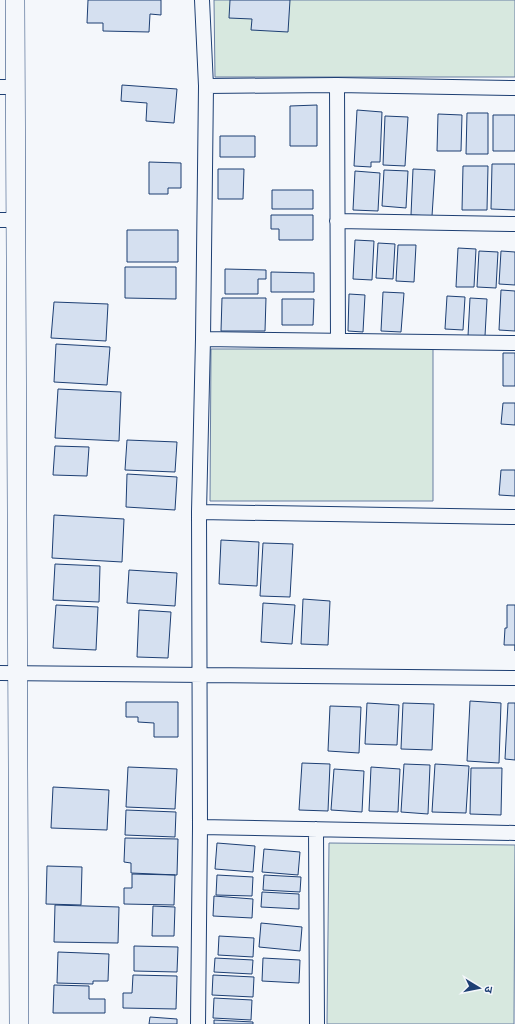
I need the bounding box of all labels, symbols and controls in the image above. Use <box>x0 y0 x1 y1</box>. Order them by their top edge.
north arrow <box>459 968 499 1008</box>
text: उ <box>482 986 495 995</box>

